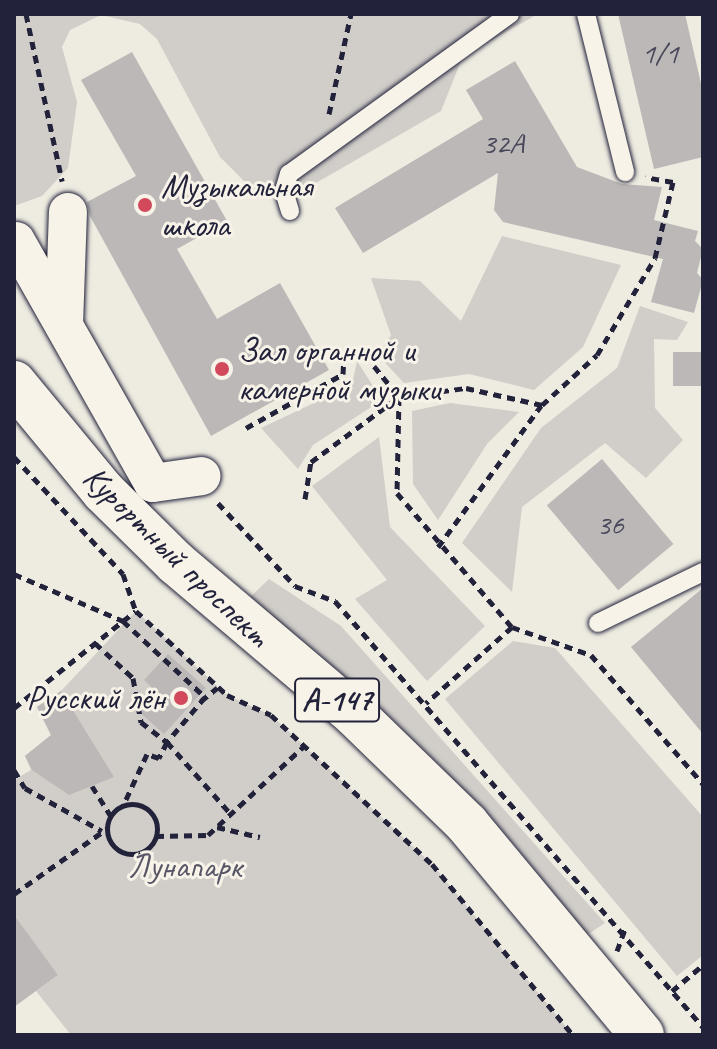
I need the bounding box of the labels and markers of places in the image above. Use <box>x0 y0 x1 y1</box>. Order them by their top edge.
place label: Музыкальная школа <box>161 165 312 244</box>
marker: Музыкальная школа <box>136 196 154 214</box>
place label: Зал органной и камерной музыки <box>238 329 440 408</box>
marker: Зал органной и камерной музыки <box>213 360 231 378</box>
place label: Русский лён <box>26 678 165 718</box>
marker: Русский лён <box>172 689 190 707</box>

